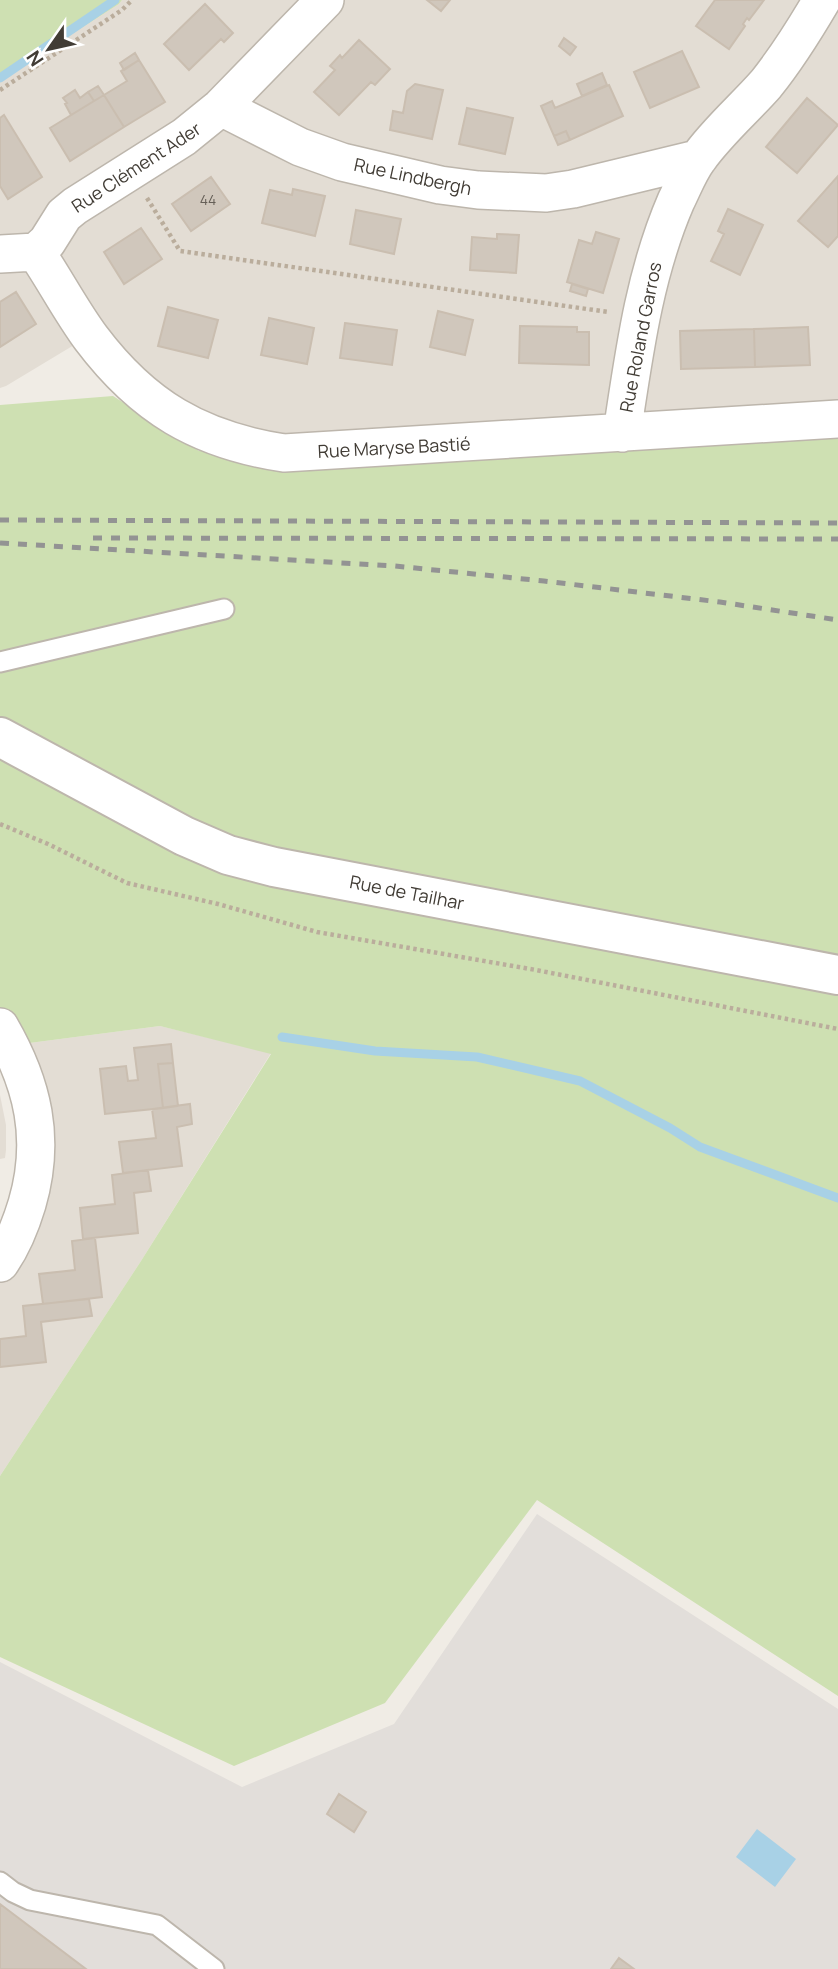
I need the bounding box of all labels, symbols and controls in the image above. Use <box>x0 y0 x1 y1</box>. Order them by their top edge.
north arrow <box>14 14 84 84</box>
text: N <box>20 46 50 71</box>
street label: Rue Clément Ader <box>67 116 206 218</box>
street label: Rue Lindbergh <box>352 152 474 200</box>
house number: 44 <box>200 190 216 209</box>
street label: Rue Roland Garros <box>614 260 666 414</box>
street label: Rue Maryse Bastié <box>317 431 471 463</box>
street label: Rue de Tailhar <box>348 869 467 915</box>

